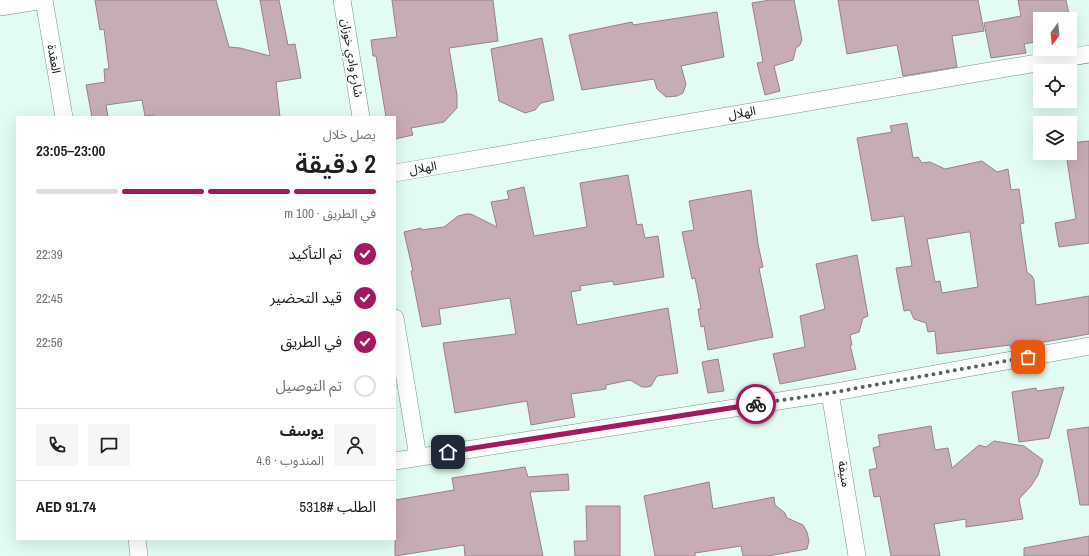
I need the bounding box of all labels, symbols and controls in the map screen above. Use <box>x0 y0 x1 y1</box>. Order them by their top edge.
north arrow <box>1033 12 1077 56</box>
map controls <box>1033 12 1077 160</box>
street label: شارع وادي خوزان <box>335 17 367 99</box>
street label: العقدة <box>44 43 64 75</box>
button: locate <box>1033 64 1077 108</box>
street label: الهلال <box>727 103 757 123</box>
button: layers <box>1033 116 1077 160</box>
text: يصل خلال <box>323 126 376 143</box>
text: 23:00–23:05 <box>36 140 105 161</box>
text: 2 دقيقة <box>295 146 376 181</box>
street label: الهلال <box>408 158 438 178</box>
text: في الطريق · 100 m <box>284 205 376 222</box>
text: تم التأكيد <box>289 243 342 264</box>
icon: check <box>354 243 376 265</box>
text: 22:39 <box>36 246 63 263</box>
text: قيد التحضير <box>270 287 342 308</box>
icon: check <box>354 287 376 309</box>
text: 22:45 <box>36 290 63 307</box>
text: في الطريق <box>281 331 342 352</box>
icon: check <box>354 331 376 353</box>
text: 22:56 <box>36 334 63 351</box>
pin <box>1011 340 1045 374</box>
icon: bag <box>1017 346 1039 368</box>
text: تم التوصيل <box>275 375 342 396</box>
courier <box>736 384 776 424</box>
icon: bike <box>745 393 767 415</box>
text: يوسف <box>280 420 324 441</box>
button: phone <box>36 424 78 466</box>
button: chat <box>88 424 130 466</box>
button: person <box>334 424 376 466</box>
pin <box>431 435 465 469</box>
icon: home <box>437 441 459 463</box>
text: المندوب · 4.6 <box>256 452 324 469</box>
street label: منيفة <box>834 460 854 488</box>
text: AED 91.74 <box>36 496 96 517</box>
text: الطلب #5318 <box>299 496 376 517</box>

